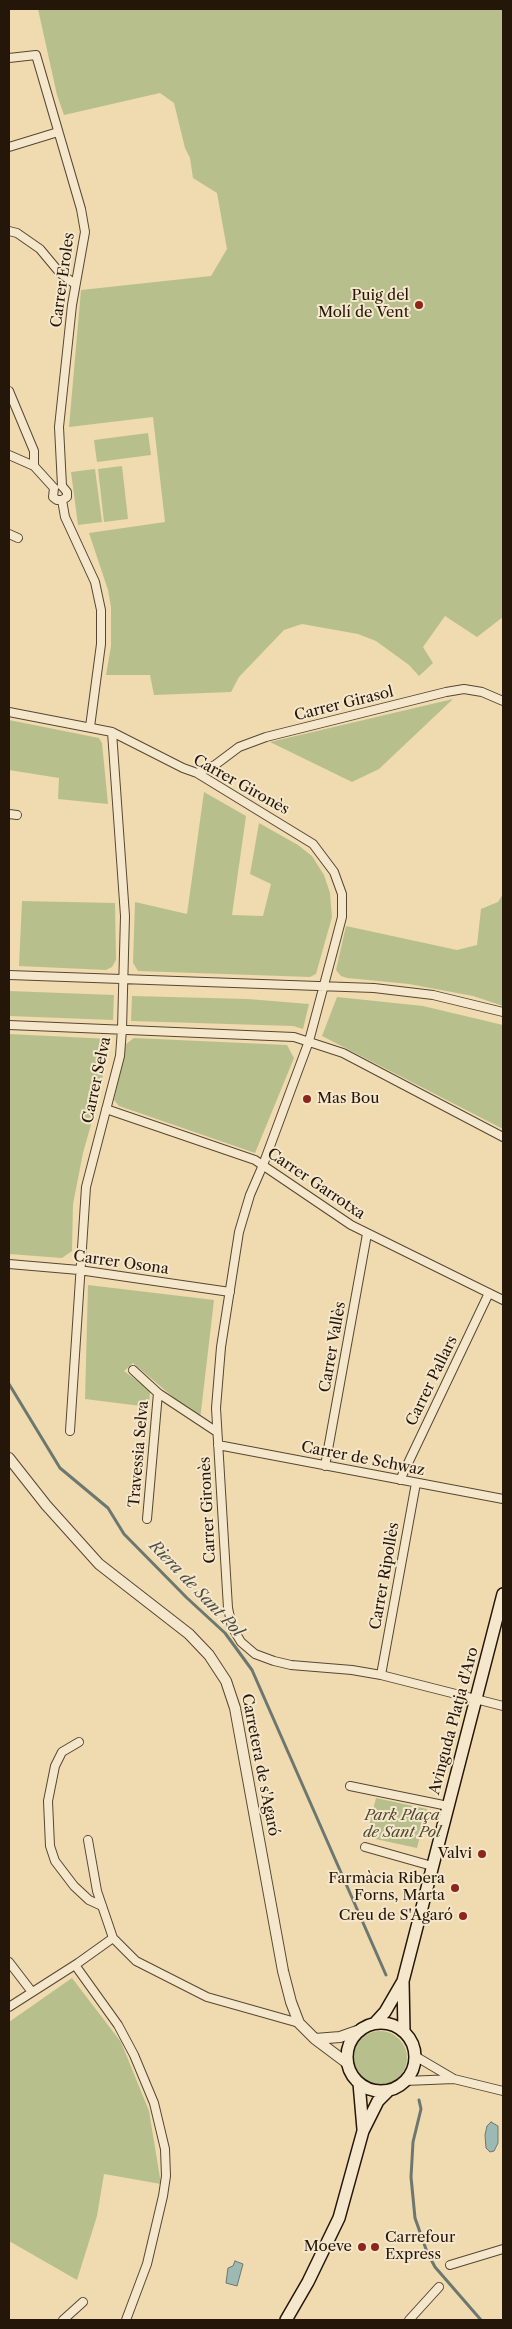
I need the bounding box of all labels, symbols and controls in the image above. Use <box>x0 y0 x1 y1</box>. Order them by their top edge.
street label: Carrer Eroles <box>47 231 79 329</box>
place label: Puig del Molí de Vent <box>318 287 409 322</box>
marker: Puig del Molí de Vent <box>413 299 425 311</box>
street label: Carrer Girasol <box>293 683 395 725</box>
street label: Carrer Gironès <box>190 751 292 819</box>
street label: Carrer Selva <box>79 1035 115 1125</box>
place label: Mas Bou <box>317 1090 379 1108</box>
marker: Mas Bou <box>301 1093 313 1105</box>
street label: Carrer Garrotxa <box>264 1145 368 1223</box>
street label: Carrer Osona <box>72 1247 170 1279</box>
street label: Carrer Vallès <box>316 1300 350 1394</box>
street label: Carrer Pallars <box>402 1333 462 1429</box>
street label: Travessia Selva <box>125 1400 153 1508</box>
street label: Carrer de Schwaz <box>300 1438 426 1480</box>
street label: Carrer Gironès <box>196 1456 220 1564</box>
street label: Carrer Ripollès <box>367 1521 403 1631</box>
water label: Riera de Sant Pol <box>145 1537 247 1641</box>
street label: Avinguda Platja d'Aro <box>426 1645 482 1797</box>
street label: Carretera de s'Agaró <box>237 1692 283 1838</box>
park label: Park Plaça de Sant Pol <box>363 1807 441 1842</box>
place label: Valvi <box>438 1845 472 1863</box>
marker: Valvi <box>476 1848 488 1860</box>
place label: Farmàcia Ribera Forns, Marta <box>328 1870 445 1905</box>
marker: Farmàcia Ribera Forns, Marta <box>449 1882 461 1894</box>
place label: Creu de S'Agaró <box>339 1907 453 1925</box>
marker: Creu de S'Agaró <box>457 1910 469 1922</box>
place label: Carrefour Express <box>385 2229 455 2264</box>
place label: Moeve <box>304 2238 352 2256</box>
marker: Moeve <box>356 2241 368 2253</box>
marker: Carrefour Express <box>369 2241 381 2253</box>

